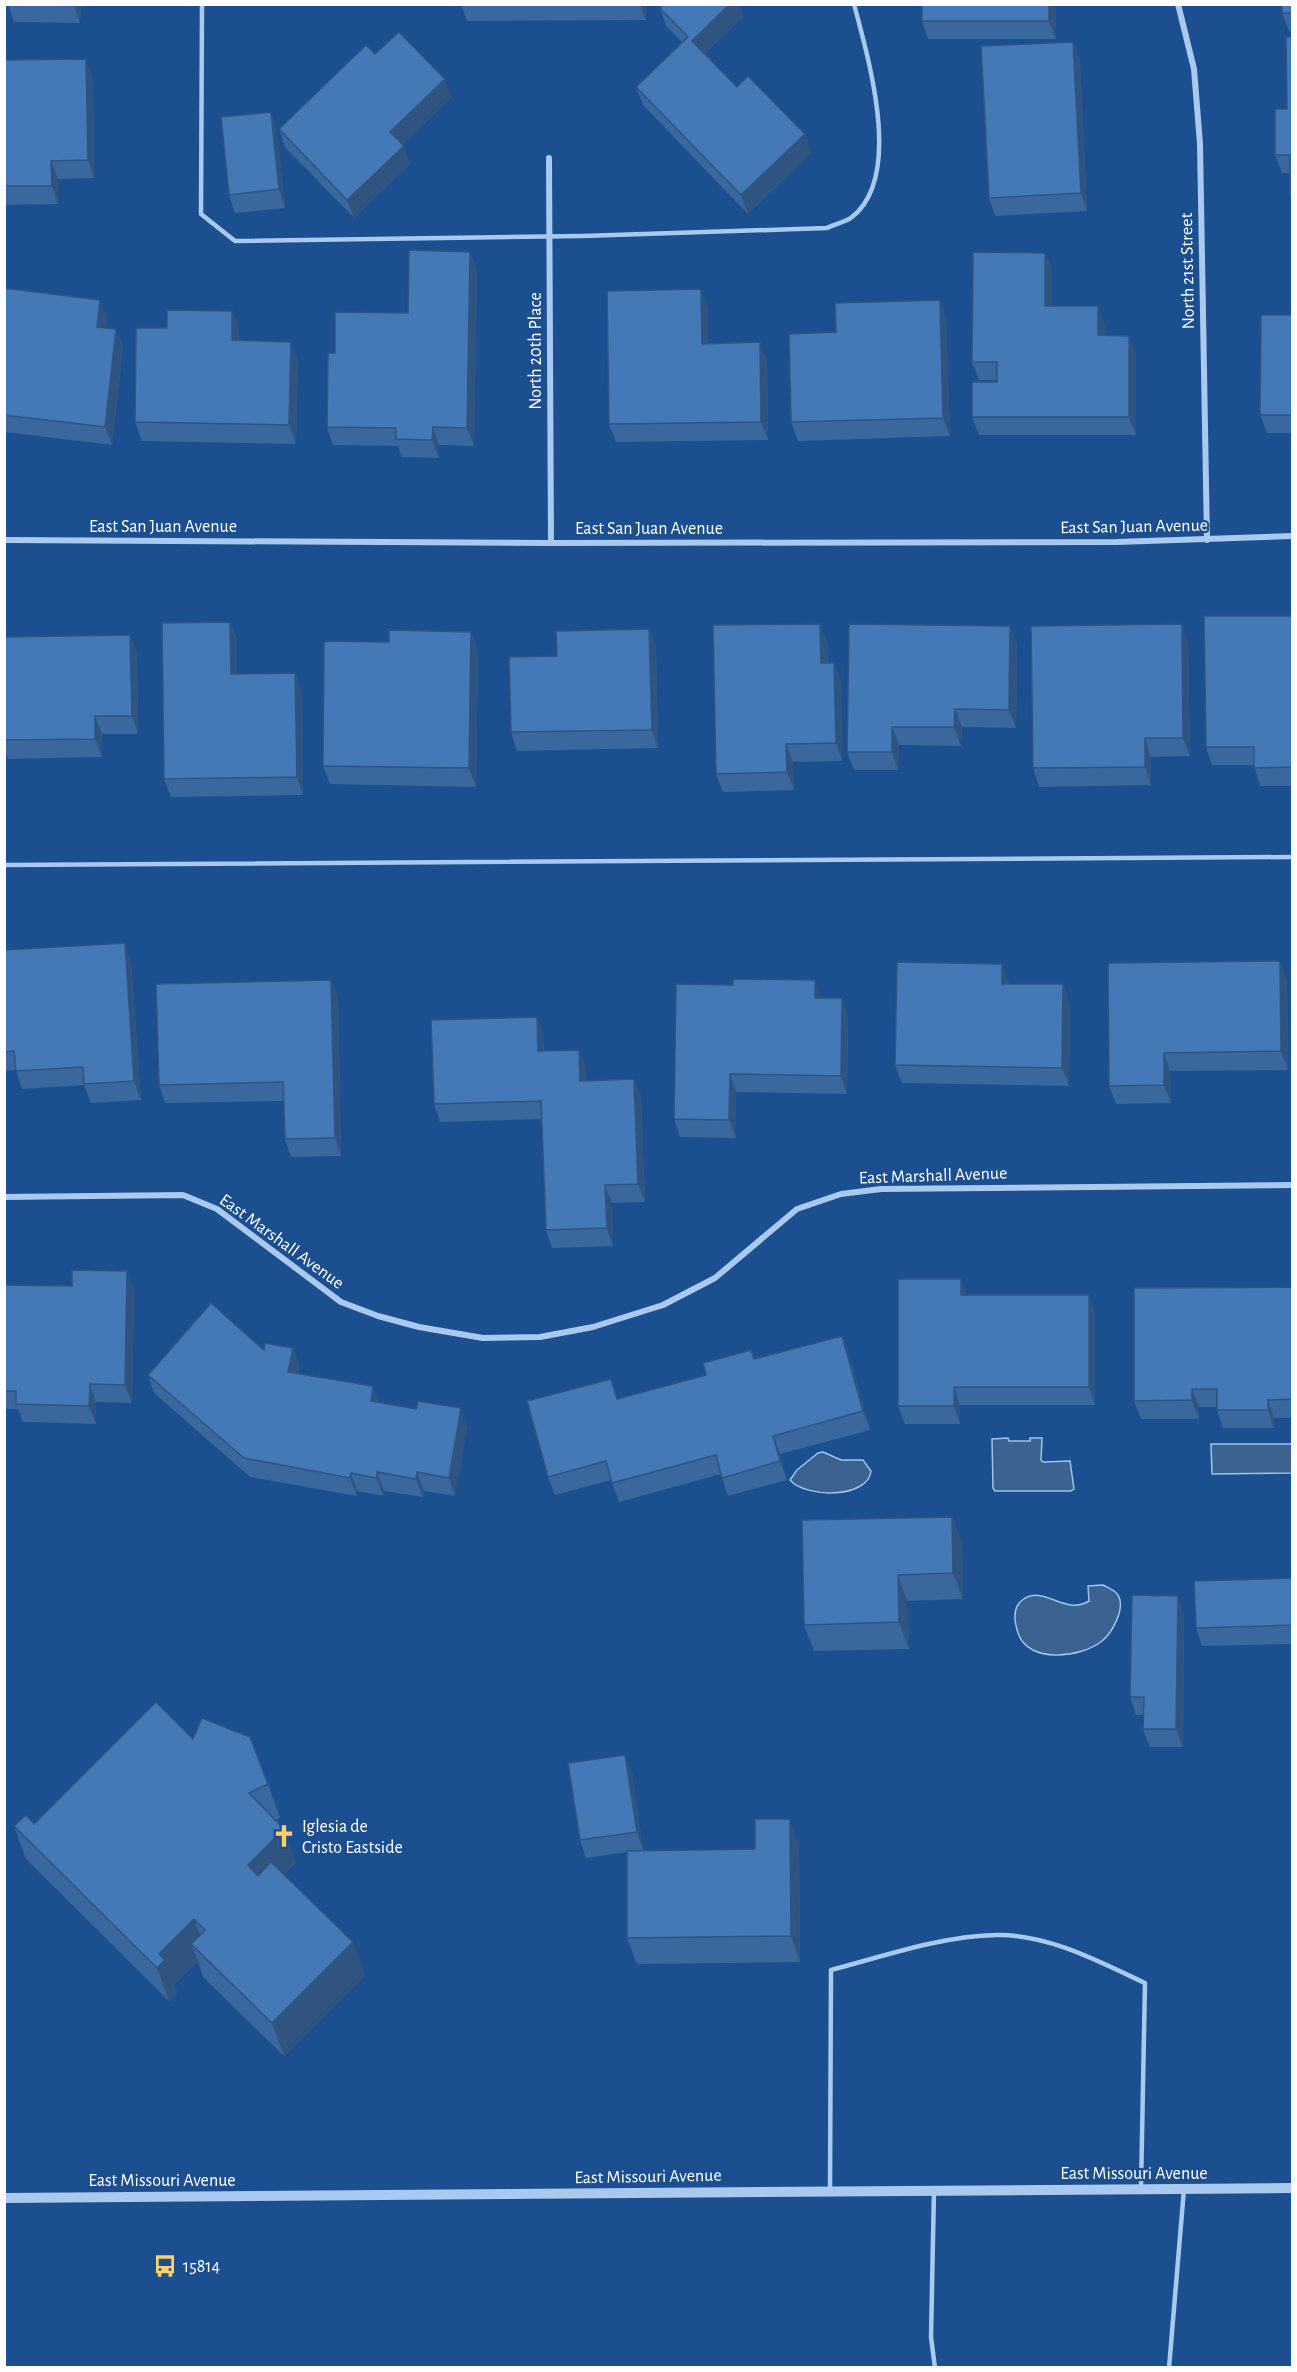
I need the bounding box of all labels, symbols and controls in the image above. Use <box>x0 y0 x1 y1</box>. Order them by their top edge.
street label: North 21st Street <box>1178 212 1198 329</box>
street label: North 20th Place <box>527 292 545 410</box>
street label: East San Juan Avenue <box>1060 517 1208 537</box>
street label: East San Juan Avenue <box>89 518 237 536</box>
street label: East San Juan Avenue <box>575 520 723 538</box>
street label: East Marshall Avenue <box>858 1164 1008 1188</box>
street label: East Marshall Avenue <box>216 1191 347 1293</box>
place label: Iglesia de Cristo Eastside <box>302 1818 403 1857</box>
church icon: Iglesia de Cristo Eastside <box>271 1823 297 1849</box>
street label: East Missouri Avenue <box>1060 2165 1208 2183</box>
street label: East Missouri Avenue <box>574 2167 722 2187</box>
street label: East Missouri Avenue <box>88 2172 236 2190</box>
bus stop icon: 15814 <box>152 2253 178 2279</box>
place label: 15814 <box>183 2258 220 2276</box>

